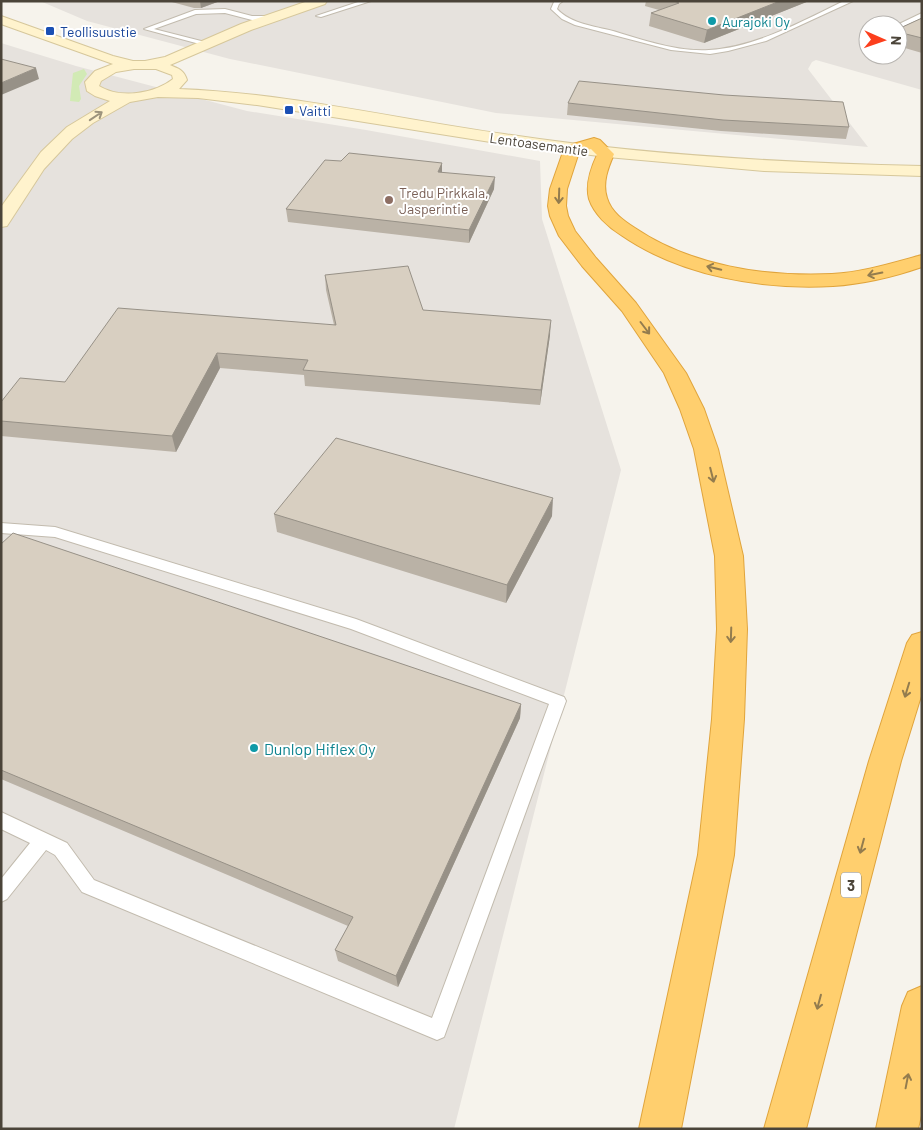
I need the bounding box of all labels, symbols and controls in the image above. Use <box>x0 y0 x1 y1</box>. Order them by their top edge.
place label: Aurajoki Oy <box>722 13 790 30</box>
marker: Aurajoki Oy <box>706 15 718 27</box>
north arrow <box>858 15 908 65</box>
place label: Teollisuustie <box>60 23 137 40</box>
marker: Teollisuustie <box>44 25 56 37</box>
text: N <box>888 36 905 45</box>
place label: Vaitti <box>299 102 331 119</box>
marker: Vaitti <box>283 104 295 116</box>
one-way arrow <box>89 110 103 121</box>
street label: Lentoasemantie <box>489 129 589 159</box>
place label: Tredu Pirkkala, Jasperintie <box>399 184 489 217</box>
one-way arrow <box>554 187 563 203</box>
marker: Tredu Pirkkala, Jasperintie <box>383 194 395 206</box>
one-way arrow <box>706 263 722 272</box>
one-way arrow <box>867 270 883 279</box>
one-way arrow <box>640 321 650 335</box>
one-way arrow <box>708 466 717 482</box>
one-way arrow <box>727 627 736 643</box>
one-way arrow <box>902 681 912 697</box>
place label: Dunlop Hiflex Oy <box>264 739 376 758</box>
marker: Dunlop Hiflex Oy <box>248 742 260 754</box>
one-way arrow <box>857 837 866 853</box>
road number: 3 <box>841 872 861 898</box>
one-way arrow <box>814 994 824 1010</box>
one-way arrow <box>902 1073 912 1089</box>

